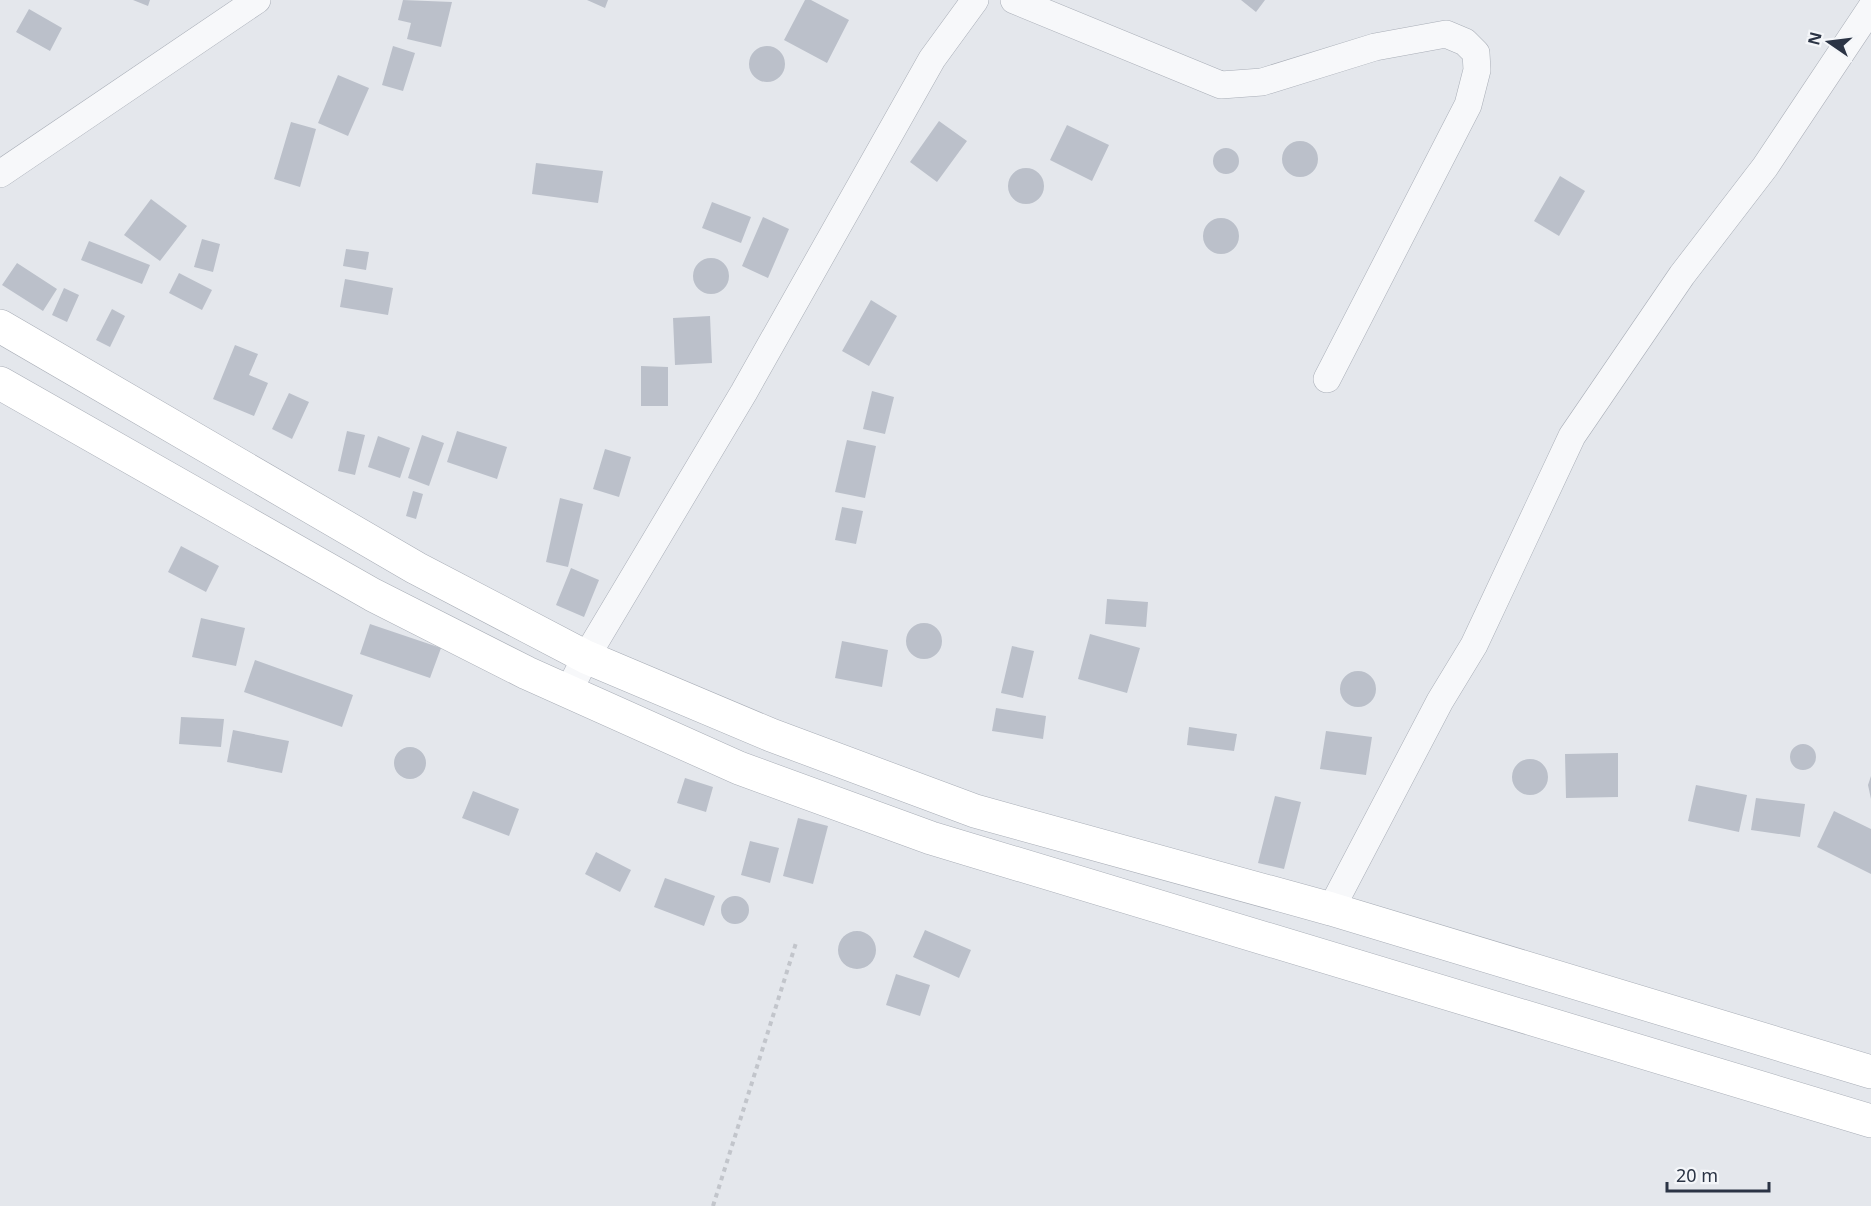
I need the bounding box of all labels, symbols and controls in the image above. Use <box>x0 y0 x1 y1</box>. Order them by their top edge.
north arrow <box>1799 12 1859 72</box>
text: N <box>1802 29 1827 47</box>
scale bar <box>1667 1155 1769 1193</box>
text: 20 m <box>1676 1163 1718 1187</box>

